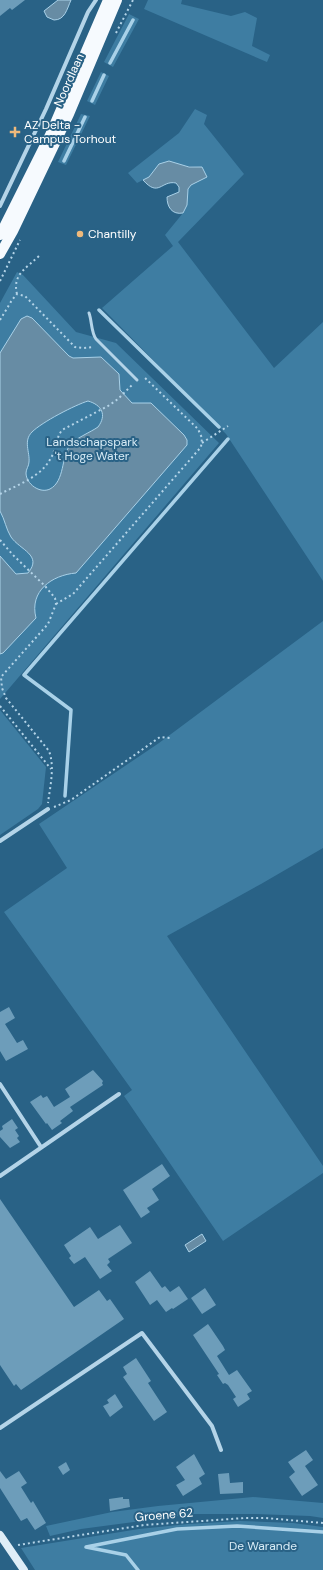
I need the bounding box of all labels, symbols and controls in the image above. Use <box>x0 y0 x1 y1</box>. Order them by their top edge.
street label: Noordlaan <box>50 51 88 109</box>
place label: AZ Delta - Campus Torhout <box>24 117 117 147</box>
marker: AZ Delta - Campus Torhout <box>9 126 21 138</box>
place label: Chantilly <box>88 226 137 242</box>
marker: Chantilly <box>75 229 85 239</box>
park label: Landschapspark 't Hoge Water <box>46 434 138 464</box>
street label: Groene 62 <box>134 1504 194 1526</box>
park label: De Warande <box>229 1538 297 1554</box>

